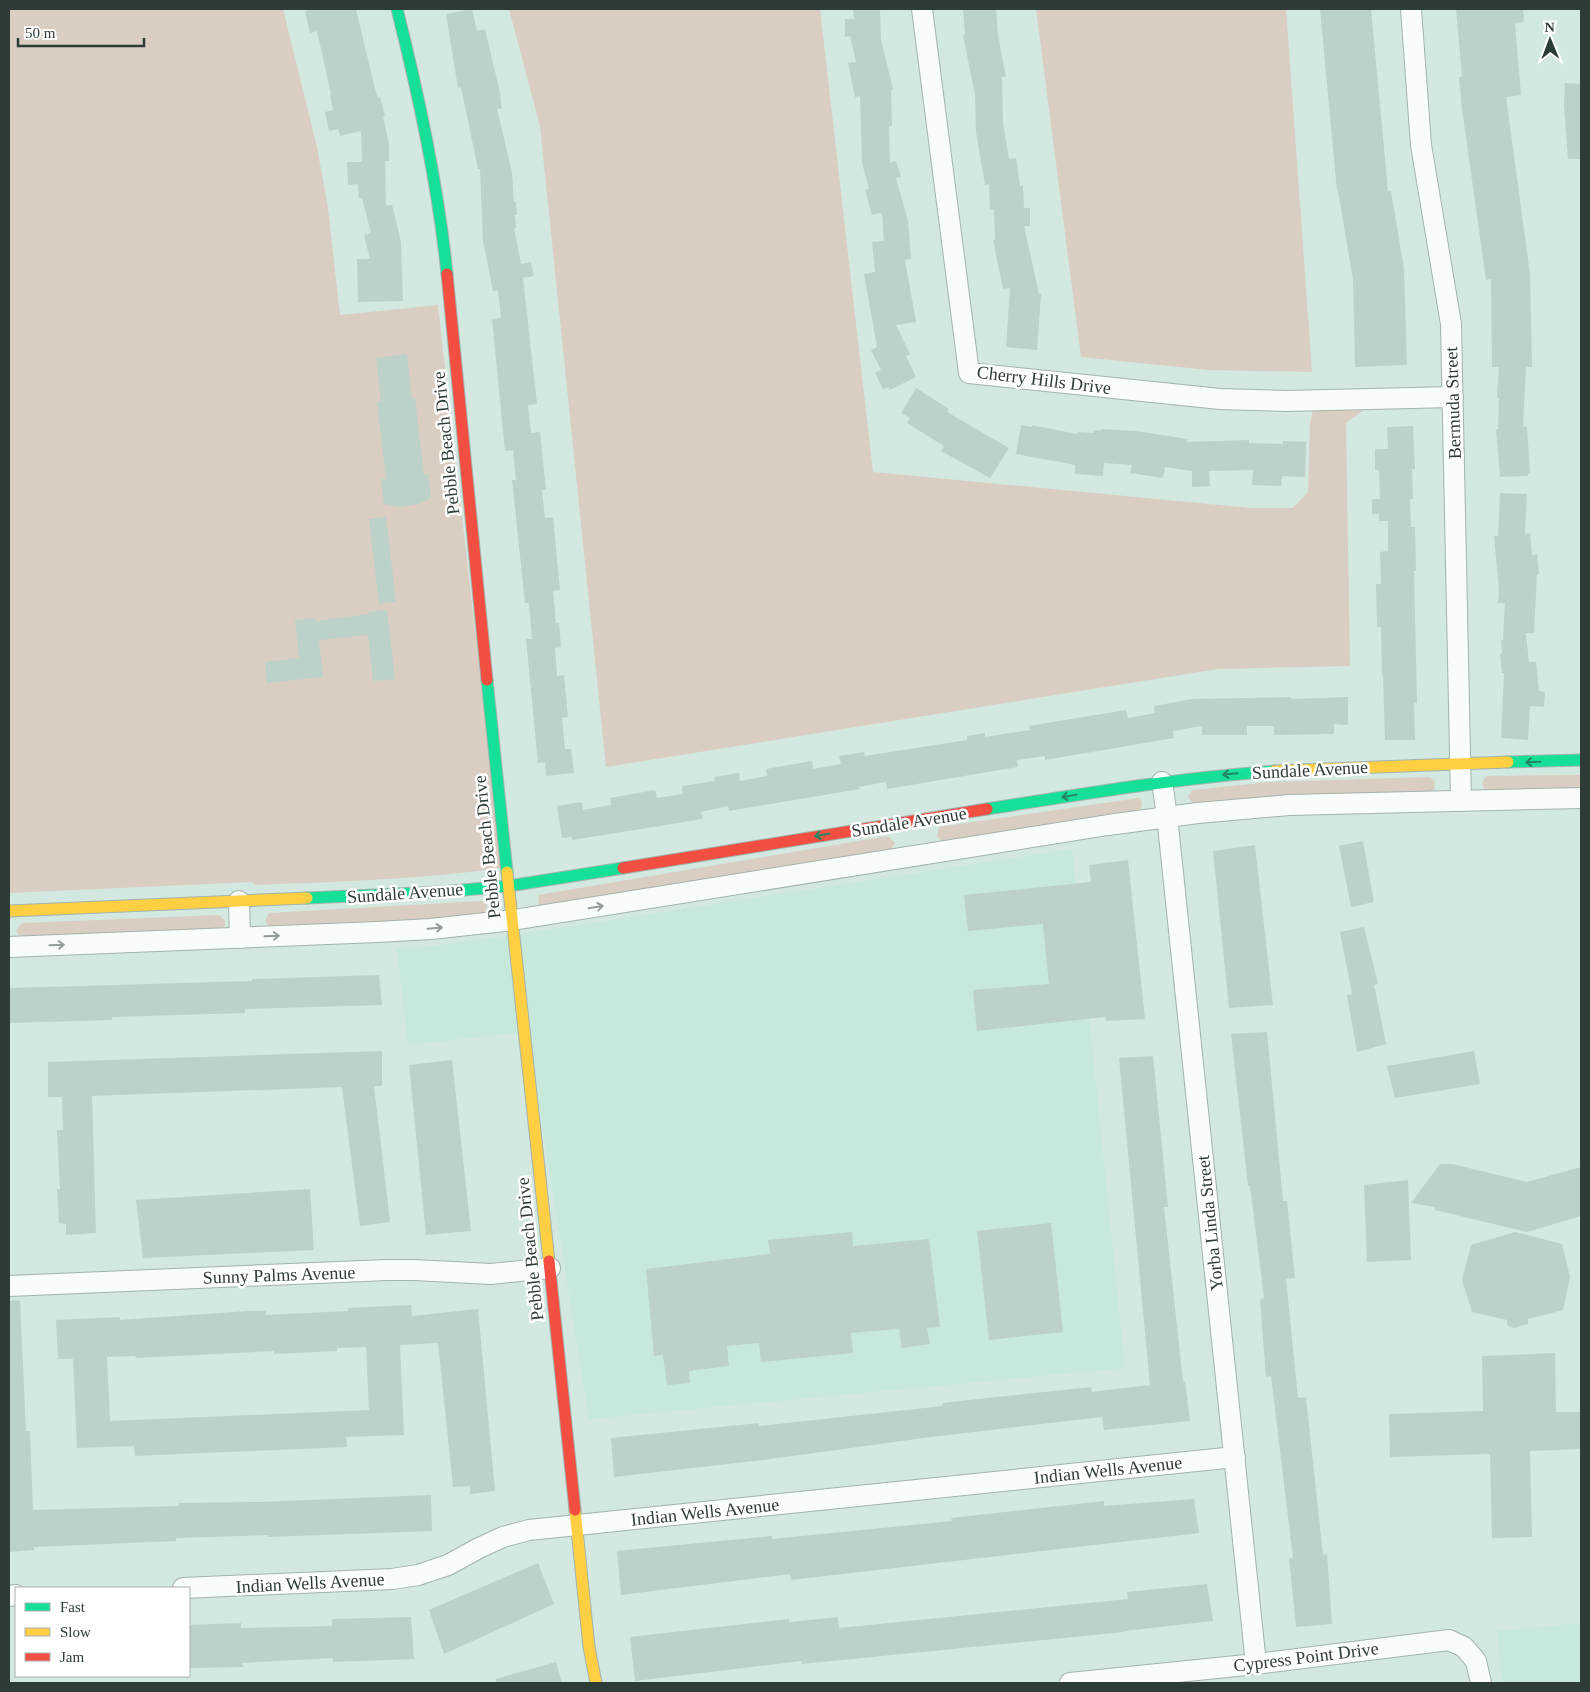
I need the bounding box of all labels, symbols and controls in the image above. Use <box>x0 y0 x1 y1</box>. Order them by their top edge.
scale bar <box>18 15 144 47</box>
north arrow <box>1525 15 1575 65</box>
text: N <box>1545 20 1555 35</box>
text: 50 m <box>25 25 56 41</box>
street label: Bermuda Street <box>1441 346 1465 460</box>
street label: Cherry Hills Drive <box>976 362 1112 398</box>
street label: Pebble Beach Drive <box>429 370 463 516</box>
street label: Sundale Avenue <box>1251 757 1369 783</box>
one-way arrow <box>1525 757 1541 767</box>
one-way arrow <box>1223 770 1239 779</box>
street label: Pebble Beach Drive <box>470 774 504 920</box>
one-way arrow <box>1062 791 1078 801</box>
street label: Sundale Avenue <box>850 803 968 841</box>
one-way arrow <box>815 831 831 841</box>
street label: Sundale Avenue <box>346 879 464 907</box>
one-way arrow <box>587 902 603 912</box>
one-way arrow <box>426 924 442 933</box>
one-way arrow <box>264 932 280 941</box>
one-way arrow <box>49 941 65 950</box>
street label: Yorba Linda Street <box>1193 1154 1227 1292</box>
street label: Pebble Beach Drive <box>513 1176 547 1322</box>
street label: Sunny Palms Avenue <box>202 1262 356 1288</box>
street label: Indian Wells Avenue <box>1033 1452 1183 1488</box>
street label: Indian Wells Avenue <box>630 1494 780 1530</box>
street label: Indian Wells Avenue <box>235 1569 385 1597</box>
legend <box>15 1587 190 1677</box>
text: Fast <box>60 1599 86 1615</box>
text: Slow <box>60 1624 91 1640</box>
street label: Cypress Point Drive <box>1232 1638 1380 1676</box>
text: Jam <box>60 1649 84 1665</box>

